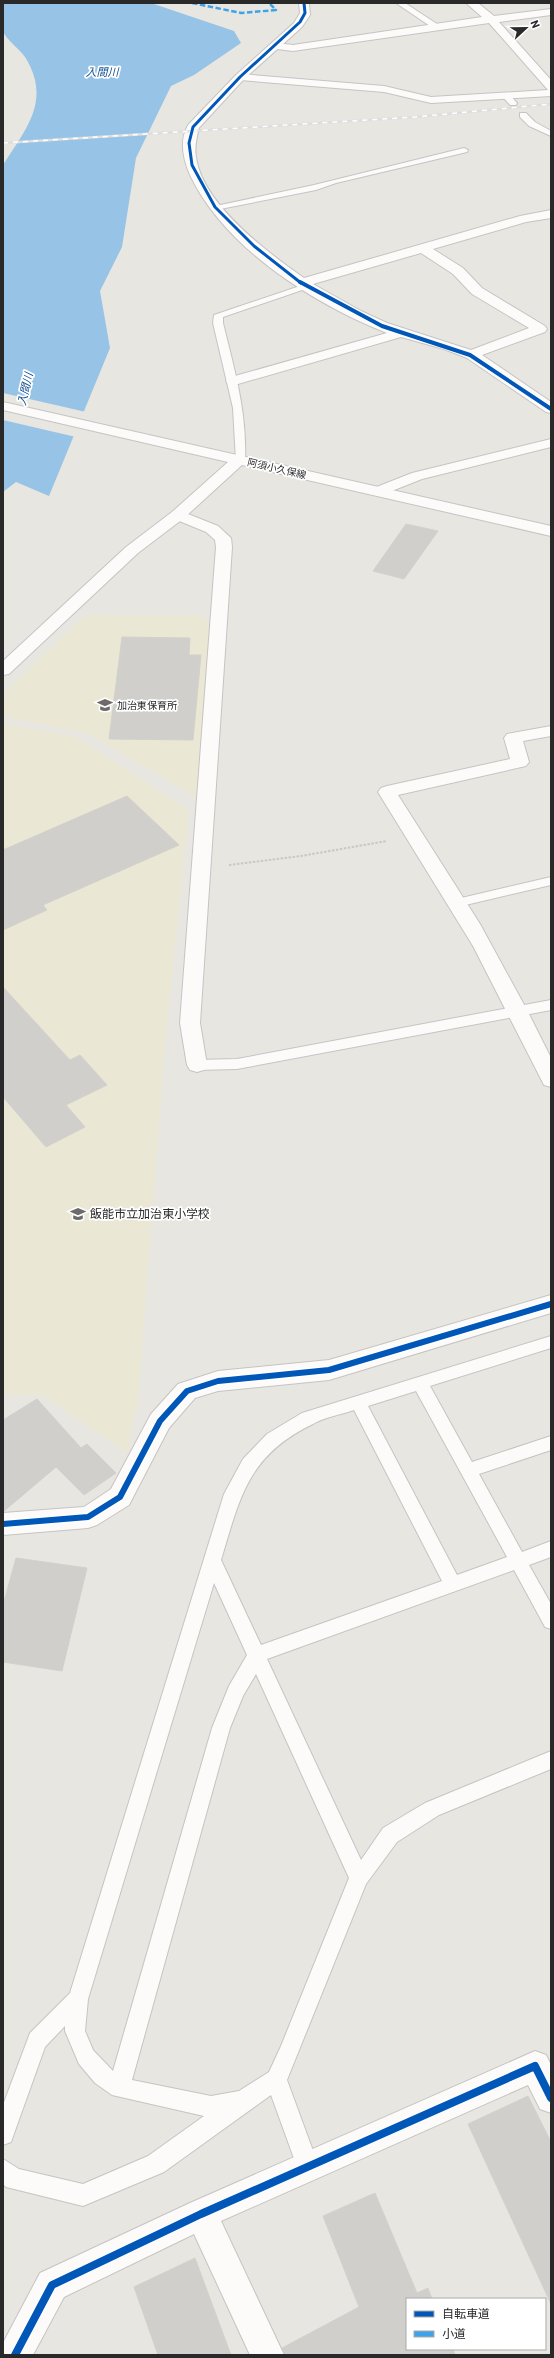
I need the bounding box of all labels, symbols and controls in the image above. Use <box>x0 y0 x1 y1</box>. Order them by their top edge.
north arrow <box>506 8 546 48</box>
text: N <box>528 18 543 30</box>
water label: 入間川 <box>86 65 119 78</box>
water label: 入間川 <box>14 370 35 406</box>
street label: 阿須小久保線 <box>246 455 308 481</box>
school or university icon: 加治東保育所 <box>96 696 114 714</box>
place label: 加治東保育所 <box>117 699 177 711</box>
school or university icon: 飯能市立加治東小学校 <box>69 1205 87 1223</box>
place label: 飯能市立加治東小学校 <box>90 1206 210 1220</box>
legend <box>406 2298 546 2350</box>
text: 自転車道 <box>442 2306 490 2320</box>
text: 小道 <box>442 2326 466 2340</box>

